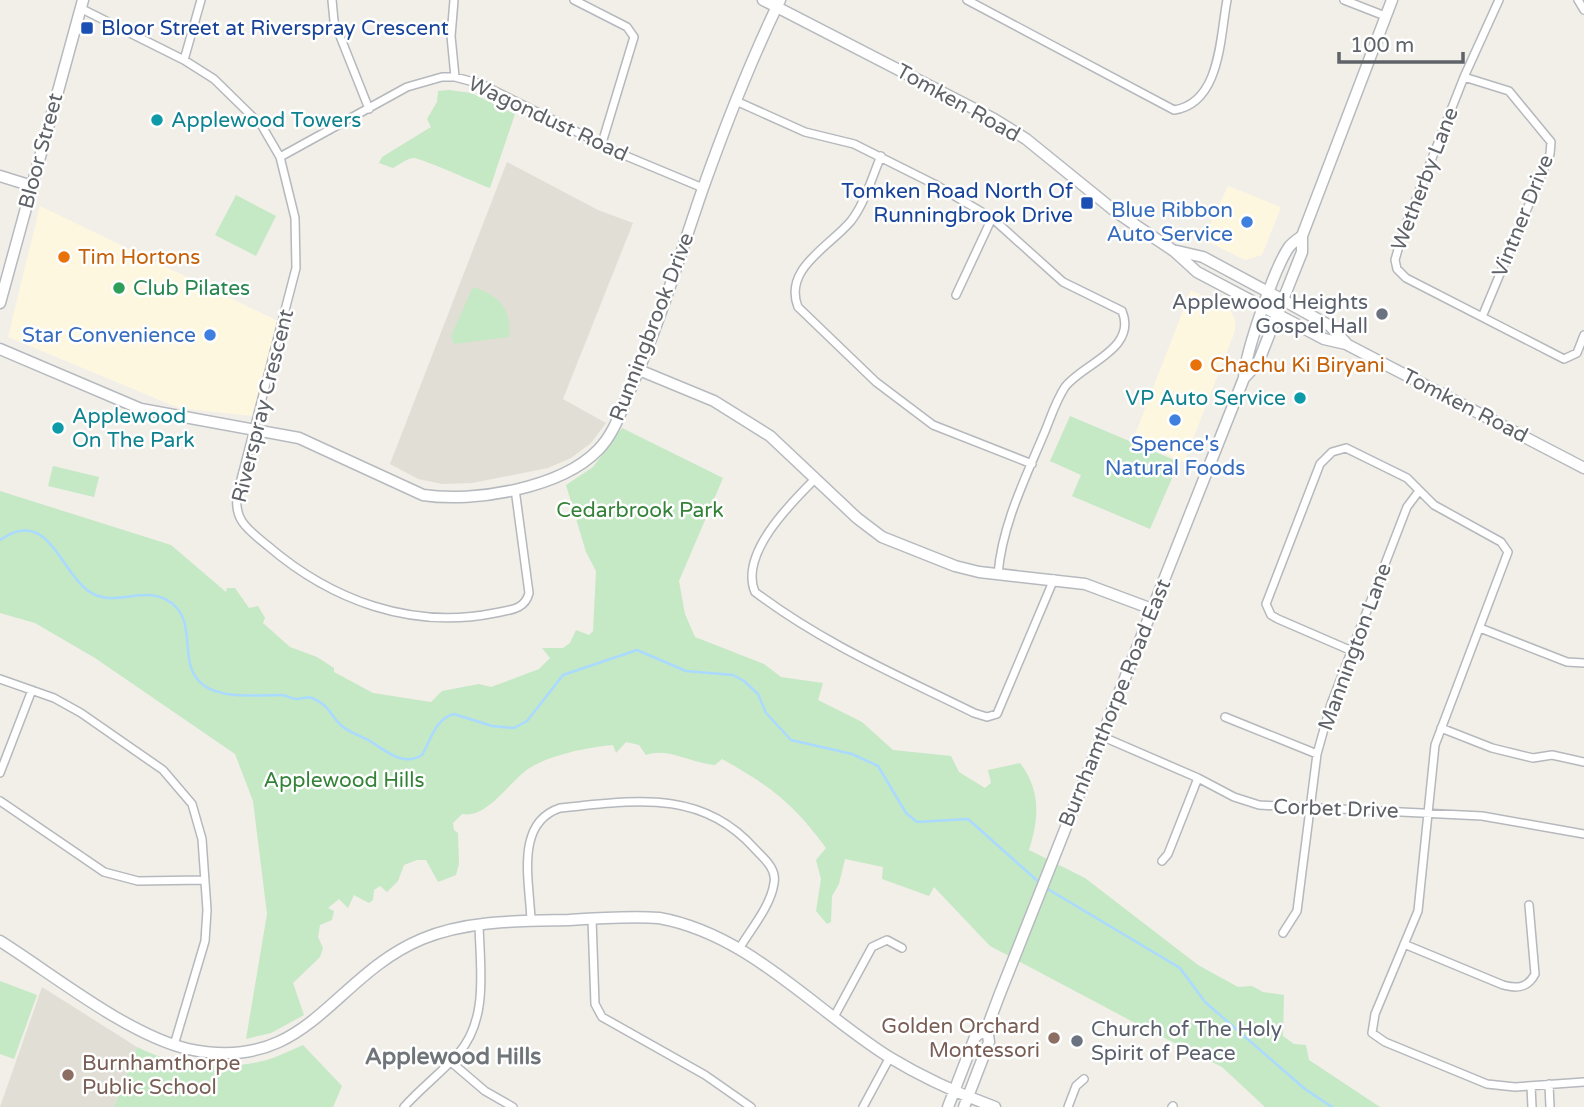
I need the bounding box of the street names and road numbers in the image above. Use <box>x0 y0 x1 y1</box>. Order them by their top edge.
street label: Tomken Road <box>892 59 1024 147</box>
street label: Wagondust Road <box>464 71 632 167</box>
street label: Bloor Street <box>14 90 68 212</box>
street label: Wetherby Lane <box>1386 104 1464 254</box>
street label: Vintner Drive <box>1487 151 1559 281</box>
street label: Runningbrook Drive <box>605 229 699 425</box>
street label: Riverspray Crescent <box>227 307 299 505</box>
street label: Tomken Road <box>1398 364 1532 448</box>
street label: Mannington Lane <box>1313 560 1397 734</box>
street label: Burnhamthorpe Road East <box>1054 575 1176 831</box>
street label: Corbet Drive <box>1273 794 1399 824</box>

